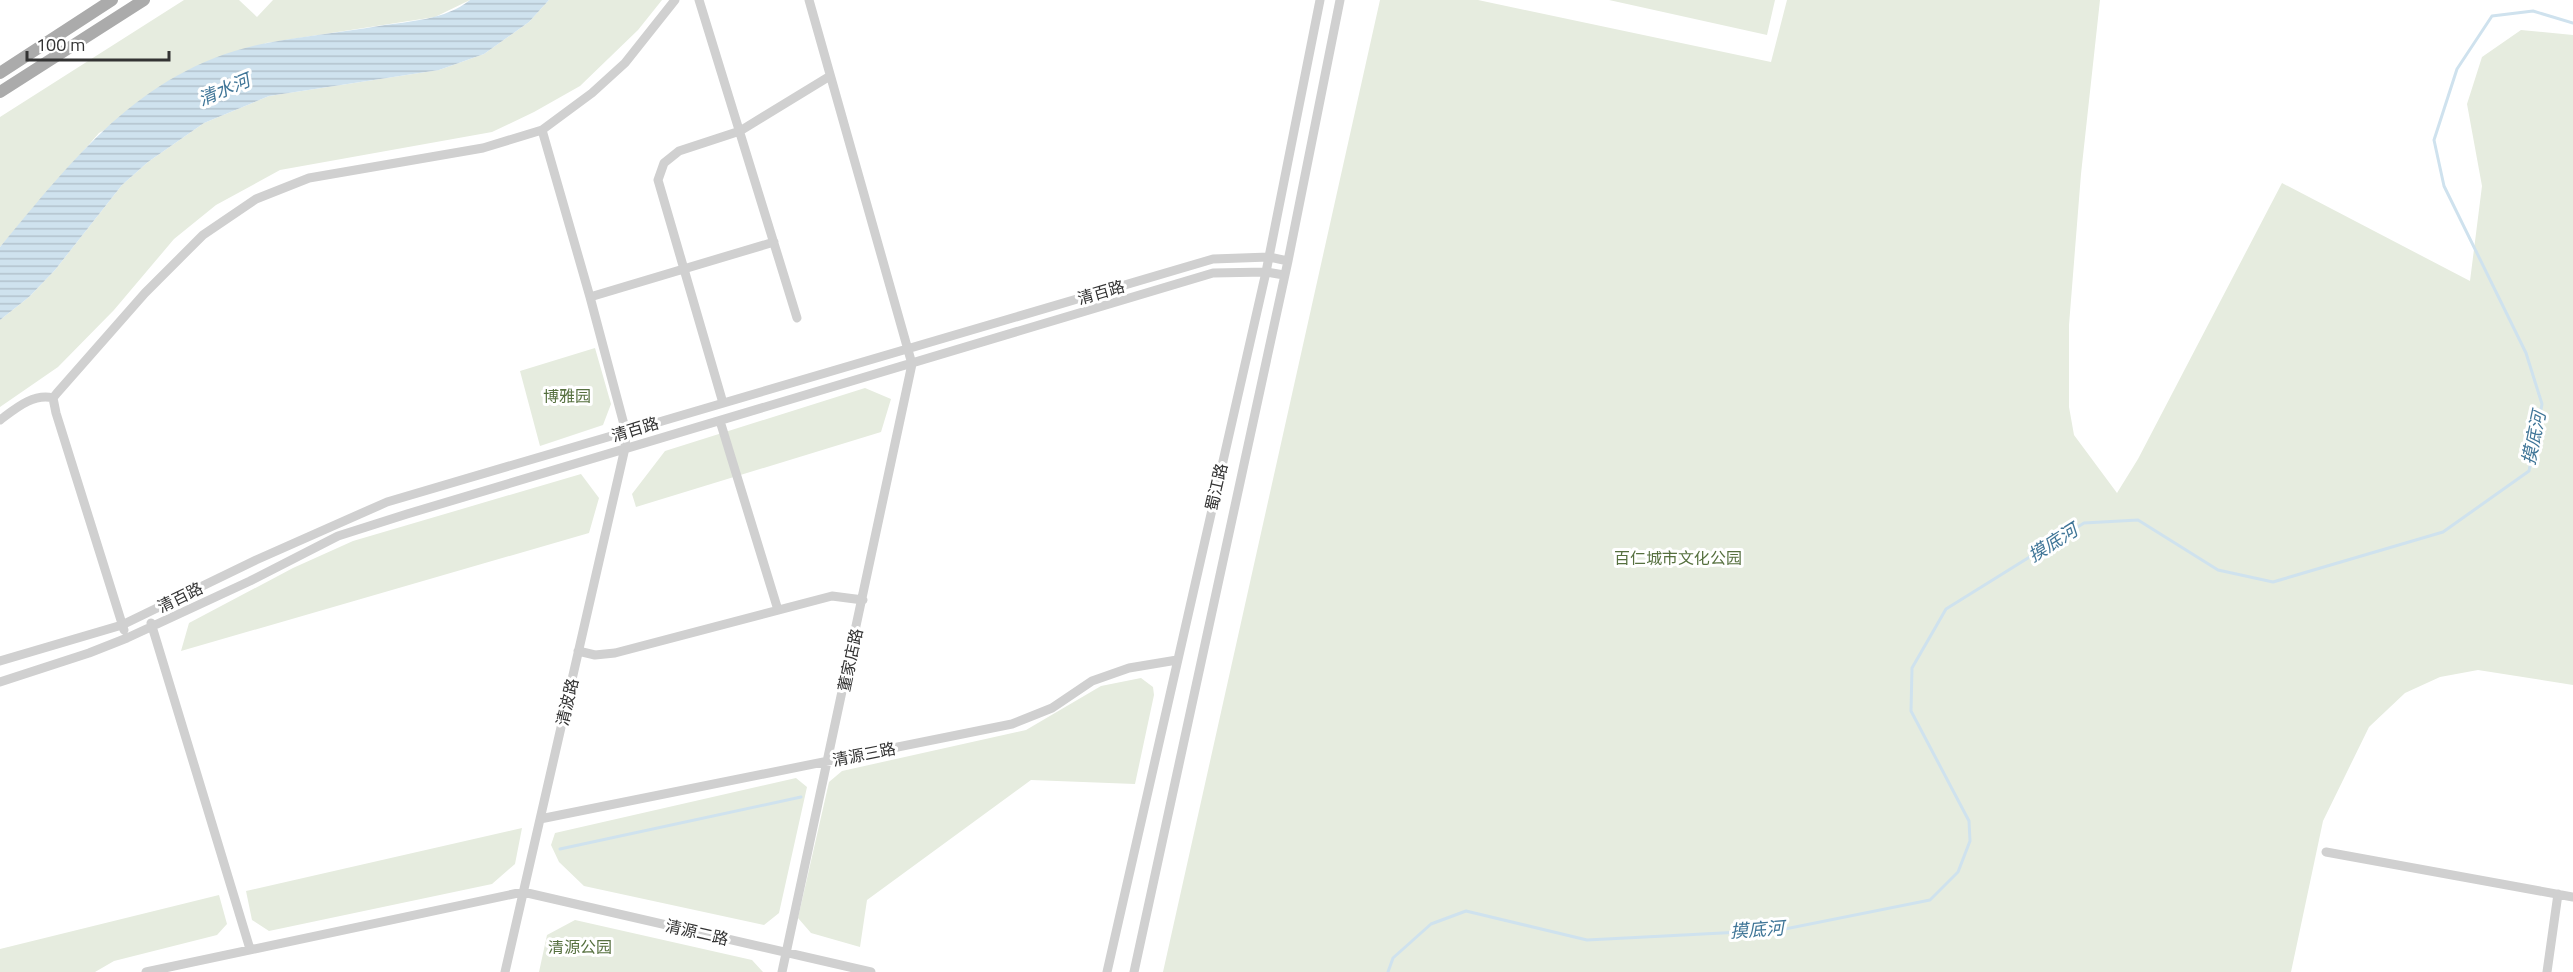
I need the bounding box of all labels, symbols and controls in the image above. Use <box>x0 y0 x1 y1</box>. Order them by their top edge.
scale bar <box>27 24 170 62</box>
text: 100 m <box>36 31 85 58</box>
water label: 清水河 <box>194 65 257 113</box>
street label: 清百路 <box>1075 274 1127 310</box>
park label: 博雅园 <box>543 384 591 408</box>
water label: 摸底河 <box>2515 406 2553 467</box>
street label: 清百路 <box>609 411 661 447</box>
street label: 蜀江路 <box>1199 461 1233 513</box>
water label: 摸底河 <box>2023 515 2085 568</box>
park label: 百仁城市文化公园 <box>1614 546 1742 570</box>
street label: 清百路 <box>153 576 207 618</box>
street label: 董家店路 <box>832 626 868 694</box>
street label: 清波路 <box>550 676 584 728</box>
street label: 清源三路 <box>830 736 898 772</box>
street label: 清源二路 <box>663 913 731 951</box>
water label: 摸底河 <box>1729 914 1788 945</box>
park label: 清源公园 <box>548 935 612 959</box>

